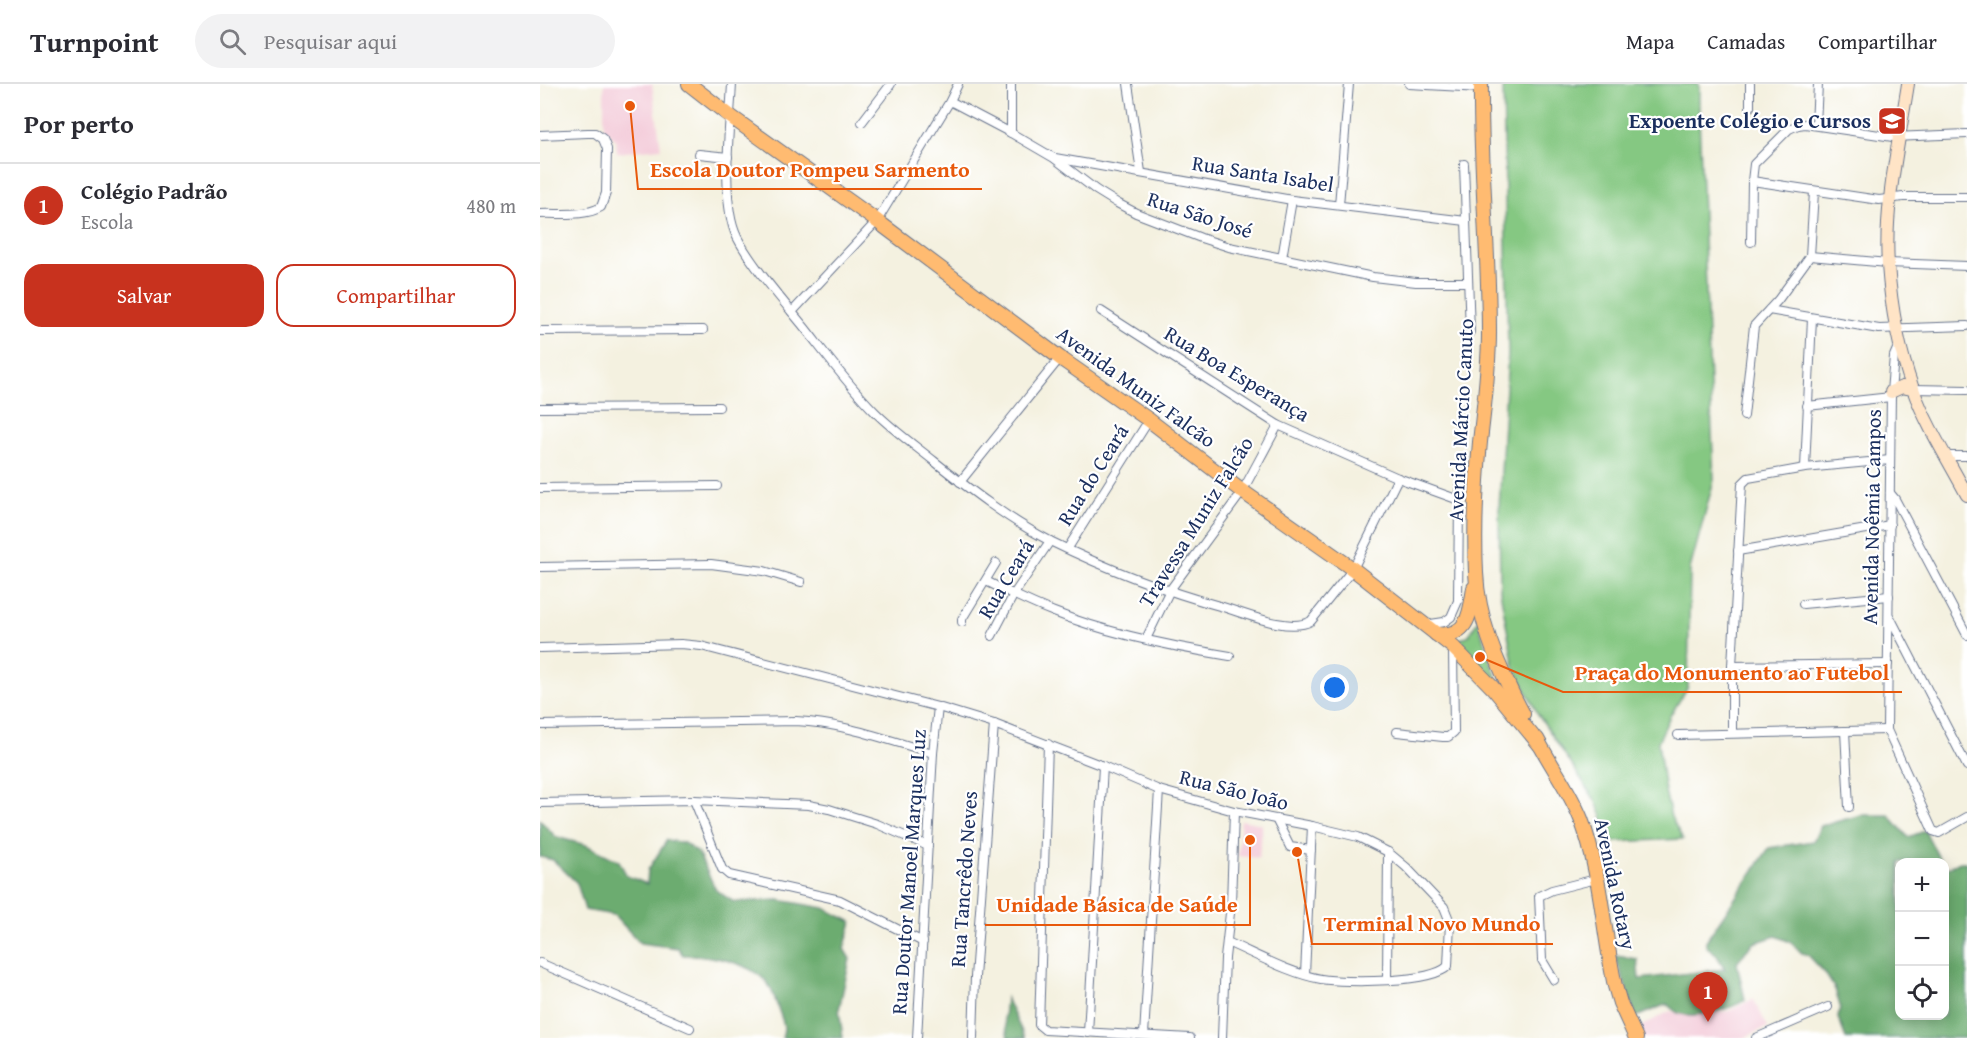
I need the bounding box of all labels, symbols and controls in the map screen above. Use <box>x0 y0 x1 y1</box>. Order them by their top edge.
search box <box>195 14 615 68</box>
text: Turnpoint <box>30 21 159 62</box>
icon: search <box>216 25 249 58</box>
text: Pesquisar aqui <box>264 25 397 57</box>
text: Mapa <box>1626 26 1674 57</box>
text: Camadas <box>1707 26 1785 57</box>
text: Compartilhar <box>1818 26 1937 57</box>
text: Por perto <box>24 104 134 143</box>
place label: Expoente Colégio e Cursos <box>1629 105 1871 136</box>
school or university icon: Expoente Colégio e Cursos <box>1876 105 1908 137</box>
street label: Rua Santa Isabel <box>1190 147 1336 200</box>
callout: Escola Doutor Pompeu Sarmento <box>638 149 982 189</box>
text: Escola Doutor Pompeu Sarmento <box>650 153 970 185</box>
text: Colégio Padrão <box>81 175 228 207</box>
street label: Rua São José <box>1144 183 1257 246</box>
text: 1 <box>38 191 49 220</box>
text: 480 m <box>466 191 516 220</box>
text: Escola <box>81 207 133 236</box>
button: Salvar <box>24 264 264 327</box>
button: Compartilhar <box>276 264 516 327</box>
street label: Avenida Márcio Canuto <box>1440 317 1481 522</box>
street label: Avenida Muniz Falcão <box>1050 318 1222 455</box>
street label: Rua Boa Esperança <box>1159 318 1316 429</box>
street label: Avenida Noêmia Campos <box>1854 409 1889 625</box>
street label: Rua do Ceará <box>1049 418 1136 531</box>
street label: Travessa Muniz Falcão <box>1130 430 1261 613</box>
street label: Rua Ceará <box>970 533 1041 624</box>
callout: Praça do Monumento ao Futebol <box>1563 652 1902 692</box>
text: Praça do Monumento ao Futebol <box>1575 656 1890 688</box>
your location <box>1320 673 1349 702</box>
street label: Rua Doutor Manoel Marques Luz <box>883 728 934 1016</box>
street label: Rua São João <box>1176 761 1292 818</box>
street label: Rua Tancrêdo Neves <box>942 790 985 968</box>
street label: Avenida Rotary <box>1586 815 1645 953</box>
map controls <box>1895 858 1949 1020</box>
button: + <box>1895 858 1949 912</box>
callout: Unidade Básica de Saúde <box>985 885 1250 925</box>
text: Unidade Básica de Saúde <box>996 888 1238 920</box>
callout: Terminal Novo Mundo <box>1312 904 1553 944</box>
text: Terminal Novo Mundo <box>1324 907 1541 939</box>
button: − <box>1895 912 1949 966</box>
button: locate <box>1895 966 1949 1020</box>
pin: 1 <box>1688 972 1728 1022</box>

